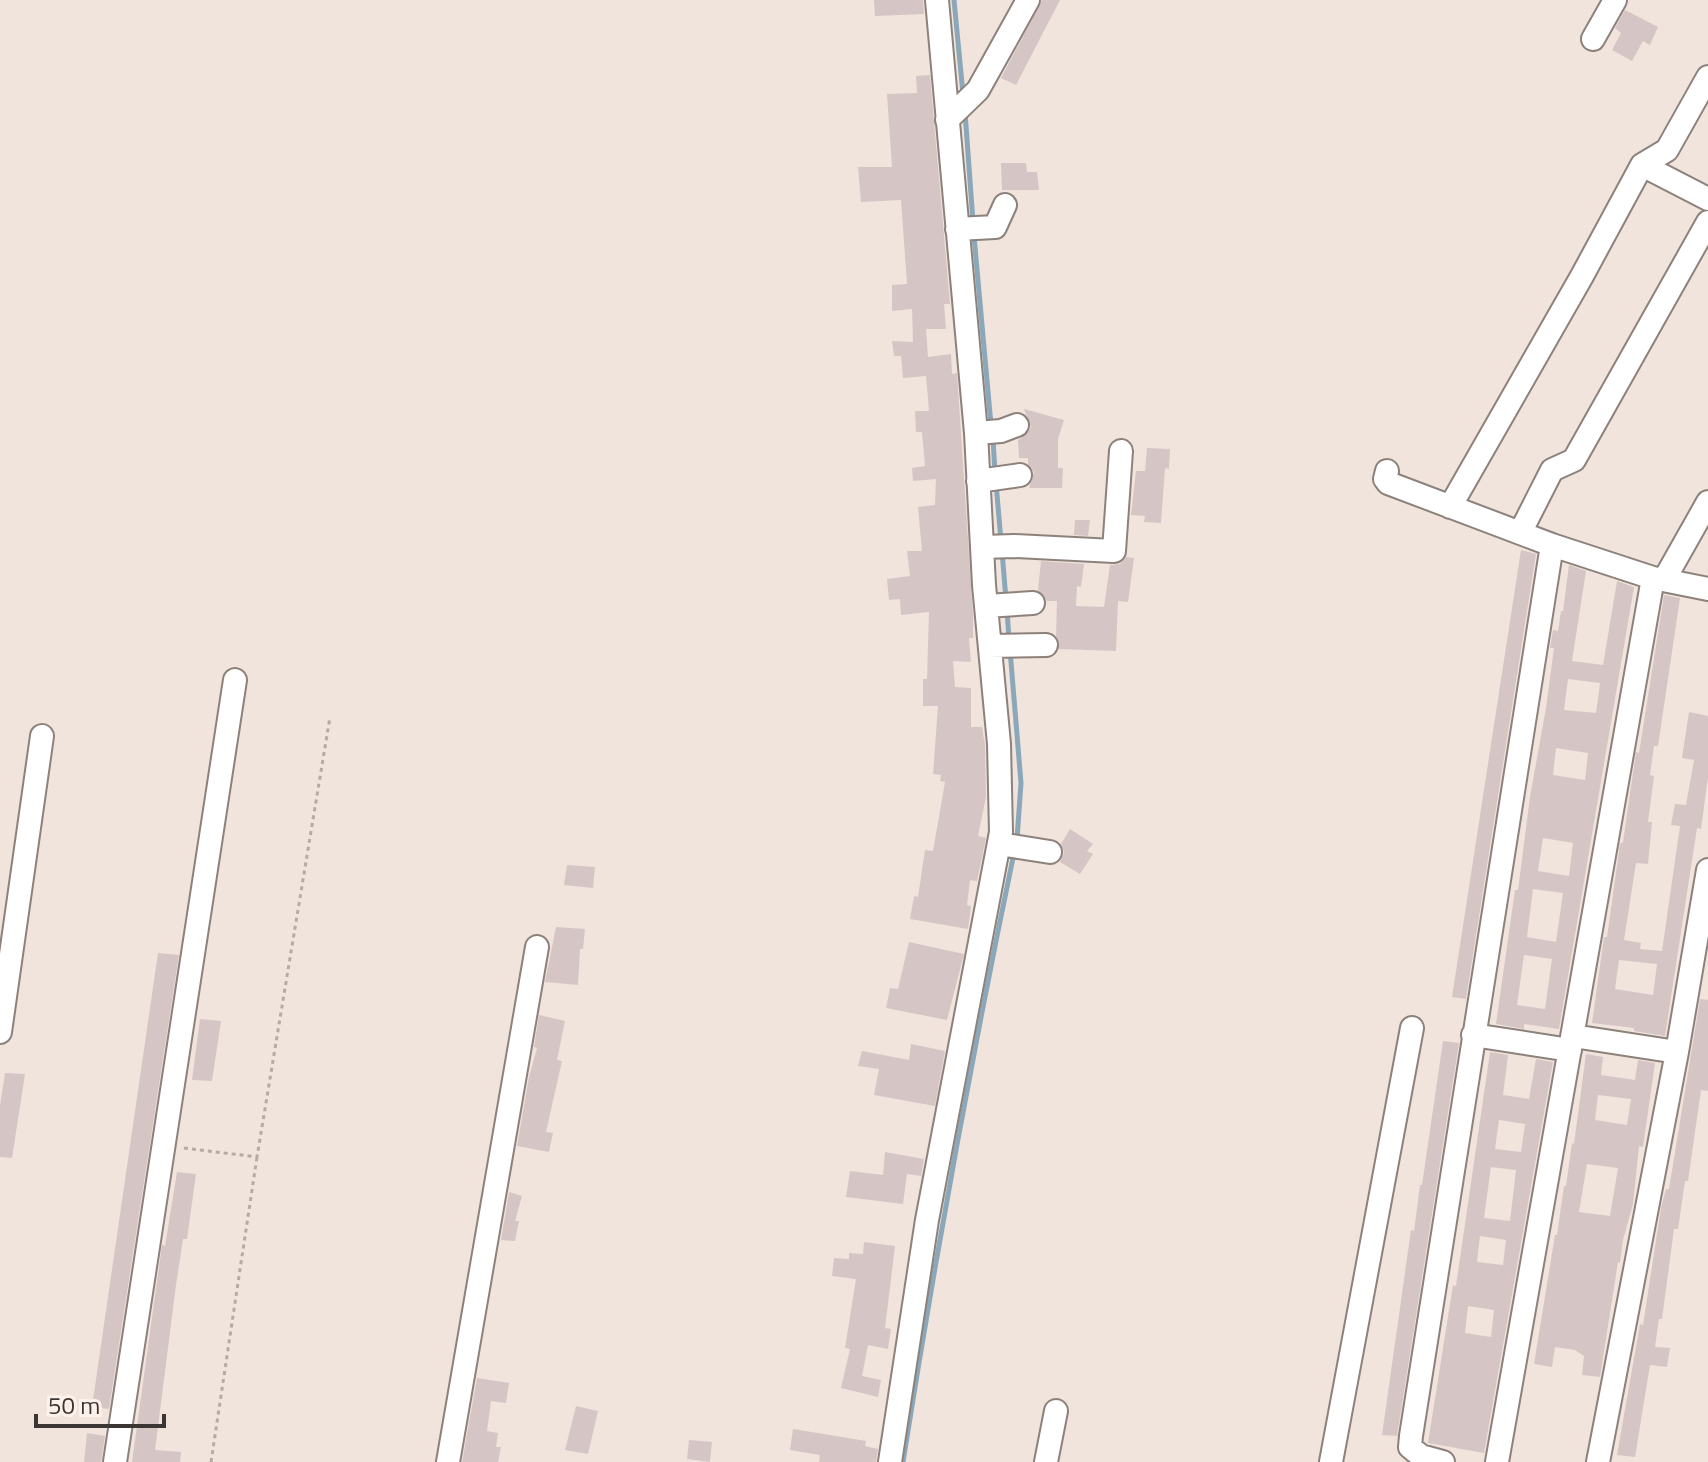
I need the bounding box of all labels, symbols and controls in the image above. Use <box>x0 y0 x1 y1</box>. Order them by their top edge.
scale bar <box>36 1378 164 1428</box>
text: 50 m <box>48 1387 100 1423</box>

